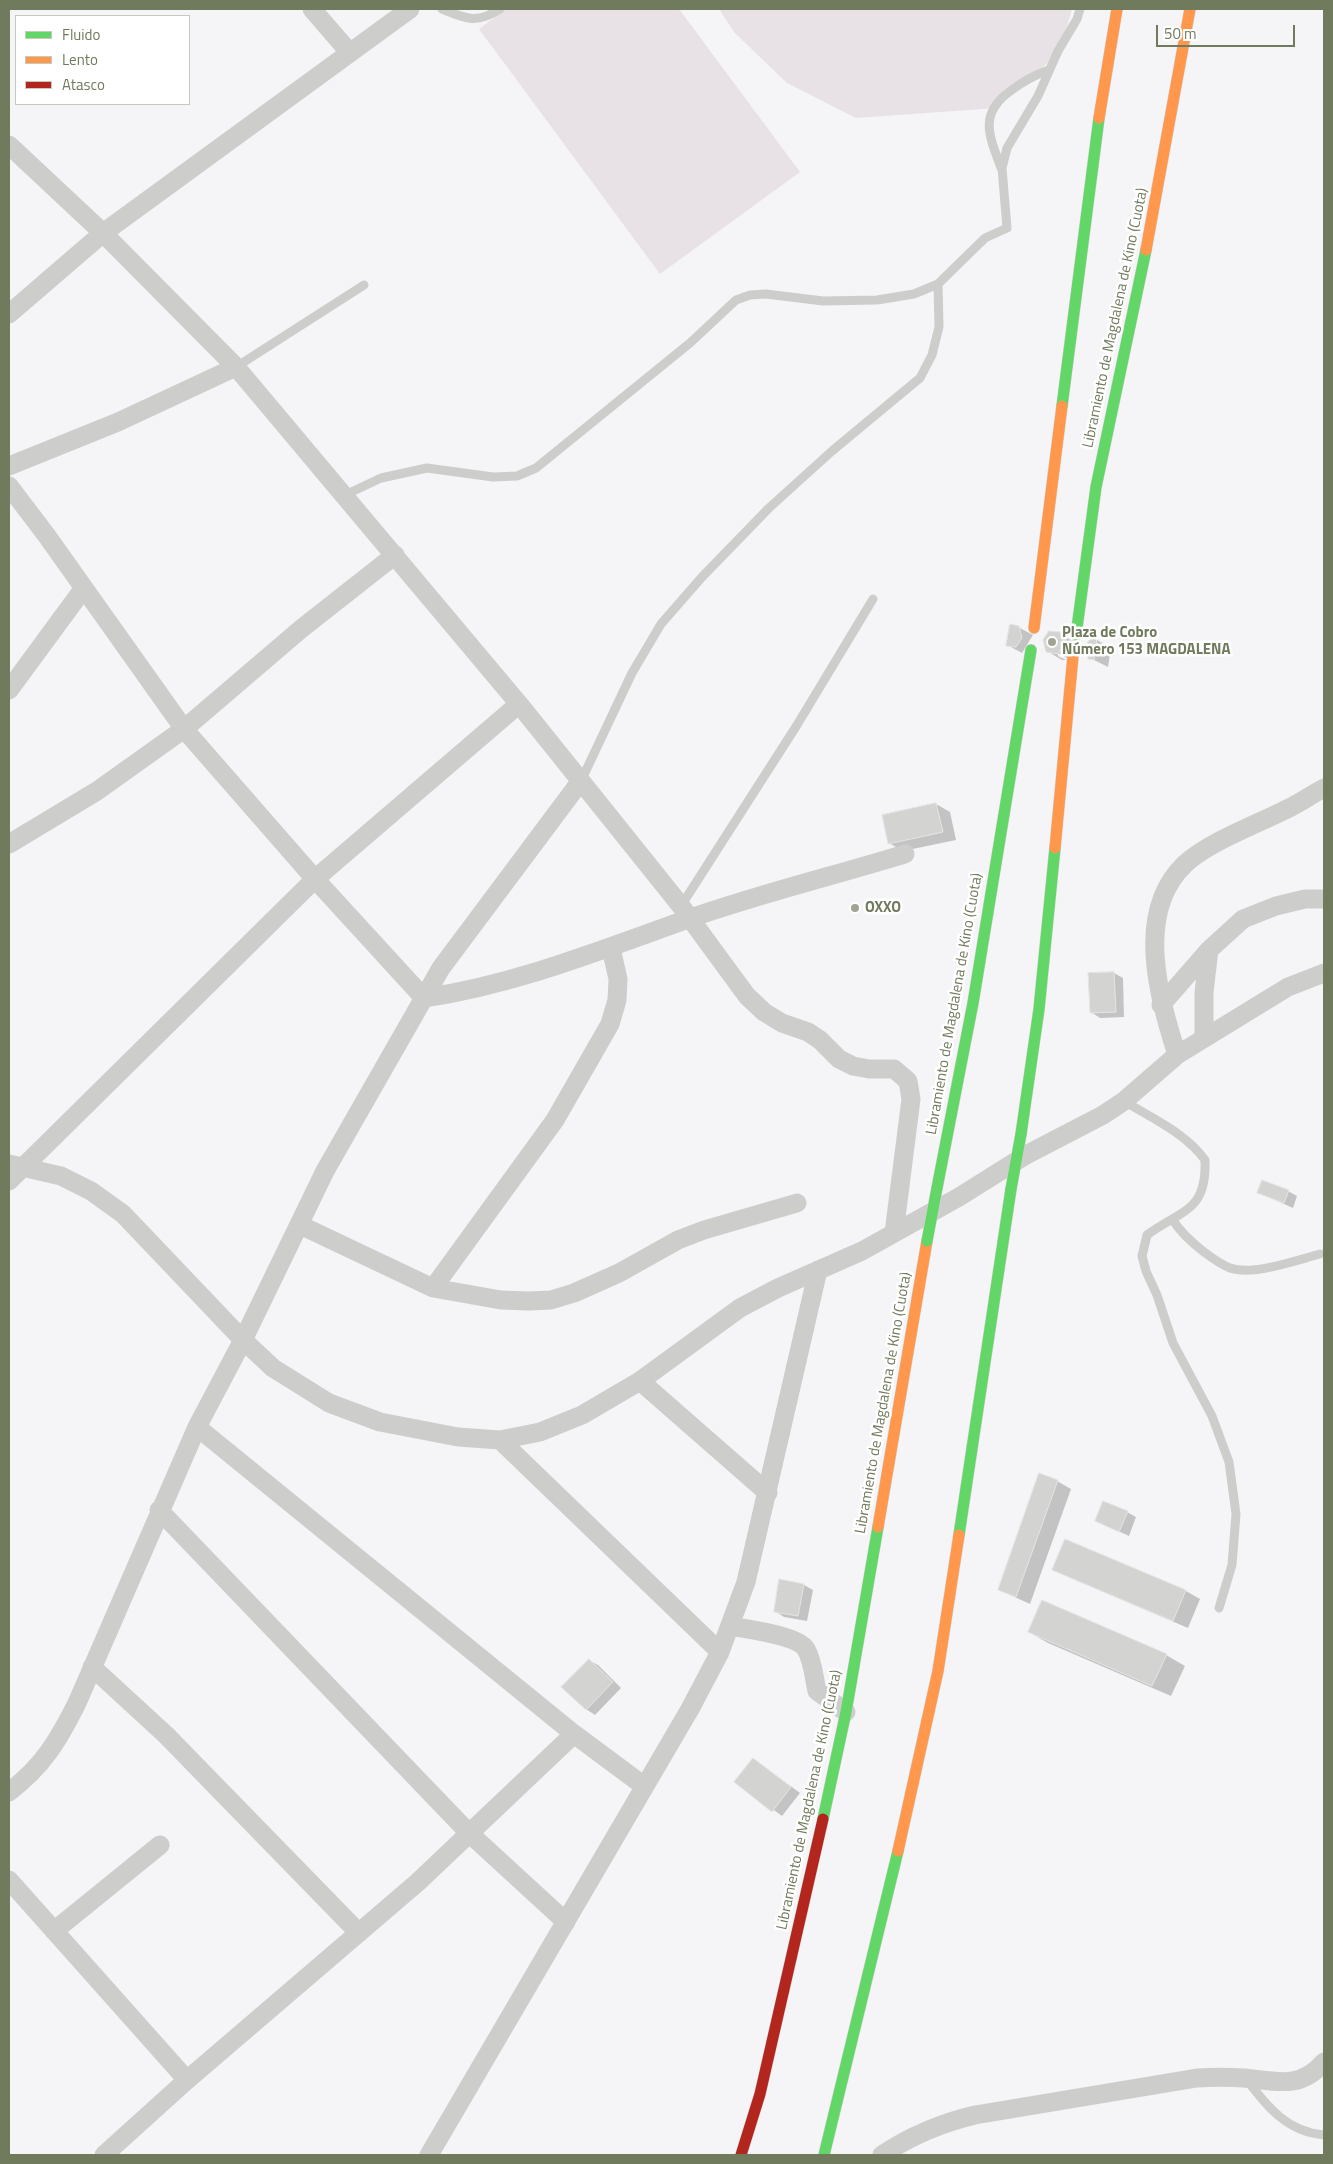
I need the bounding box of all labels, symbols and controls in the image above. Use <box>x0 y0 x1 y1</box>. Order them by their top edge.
legend <box>15 15 190 105</box>
scale bar <box>1158 15 1297 47</box>
text: 50 m <box>1164 22 1197 45</box>
text: Fluido <box>62 23 100 46</box>
text: Lento <box>62 48 98 71</box>
text: Atasco <box>62 73 105 96</box>
street label: Libramiento de Magdalena de Kino (Cuota) <box>1080 186 1152 450</box>
place label: Plaza de Cobro Número 153 MAGDALENA <box>1062 624 1230 659</box>
marker: Plaza de Cobro Número 153 MAGDALENA <box>1046 636 1058 648</box>
street label: Libramiento de Magdalena de Kino (Cuota) <box>923 872 987 1136</box>
place label: OXXO <box>865 899 901 917</box>
marker: OXXO <box>849 902 861 914</box>
street label: Libramiento de Magdalena de Kino (Cuota) <box>852 1271 916 1535</box>
street label: Libramiento de Magdalena de Kino (Cuota) <box>774 1668 846 1932</box>

